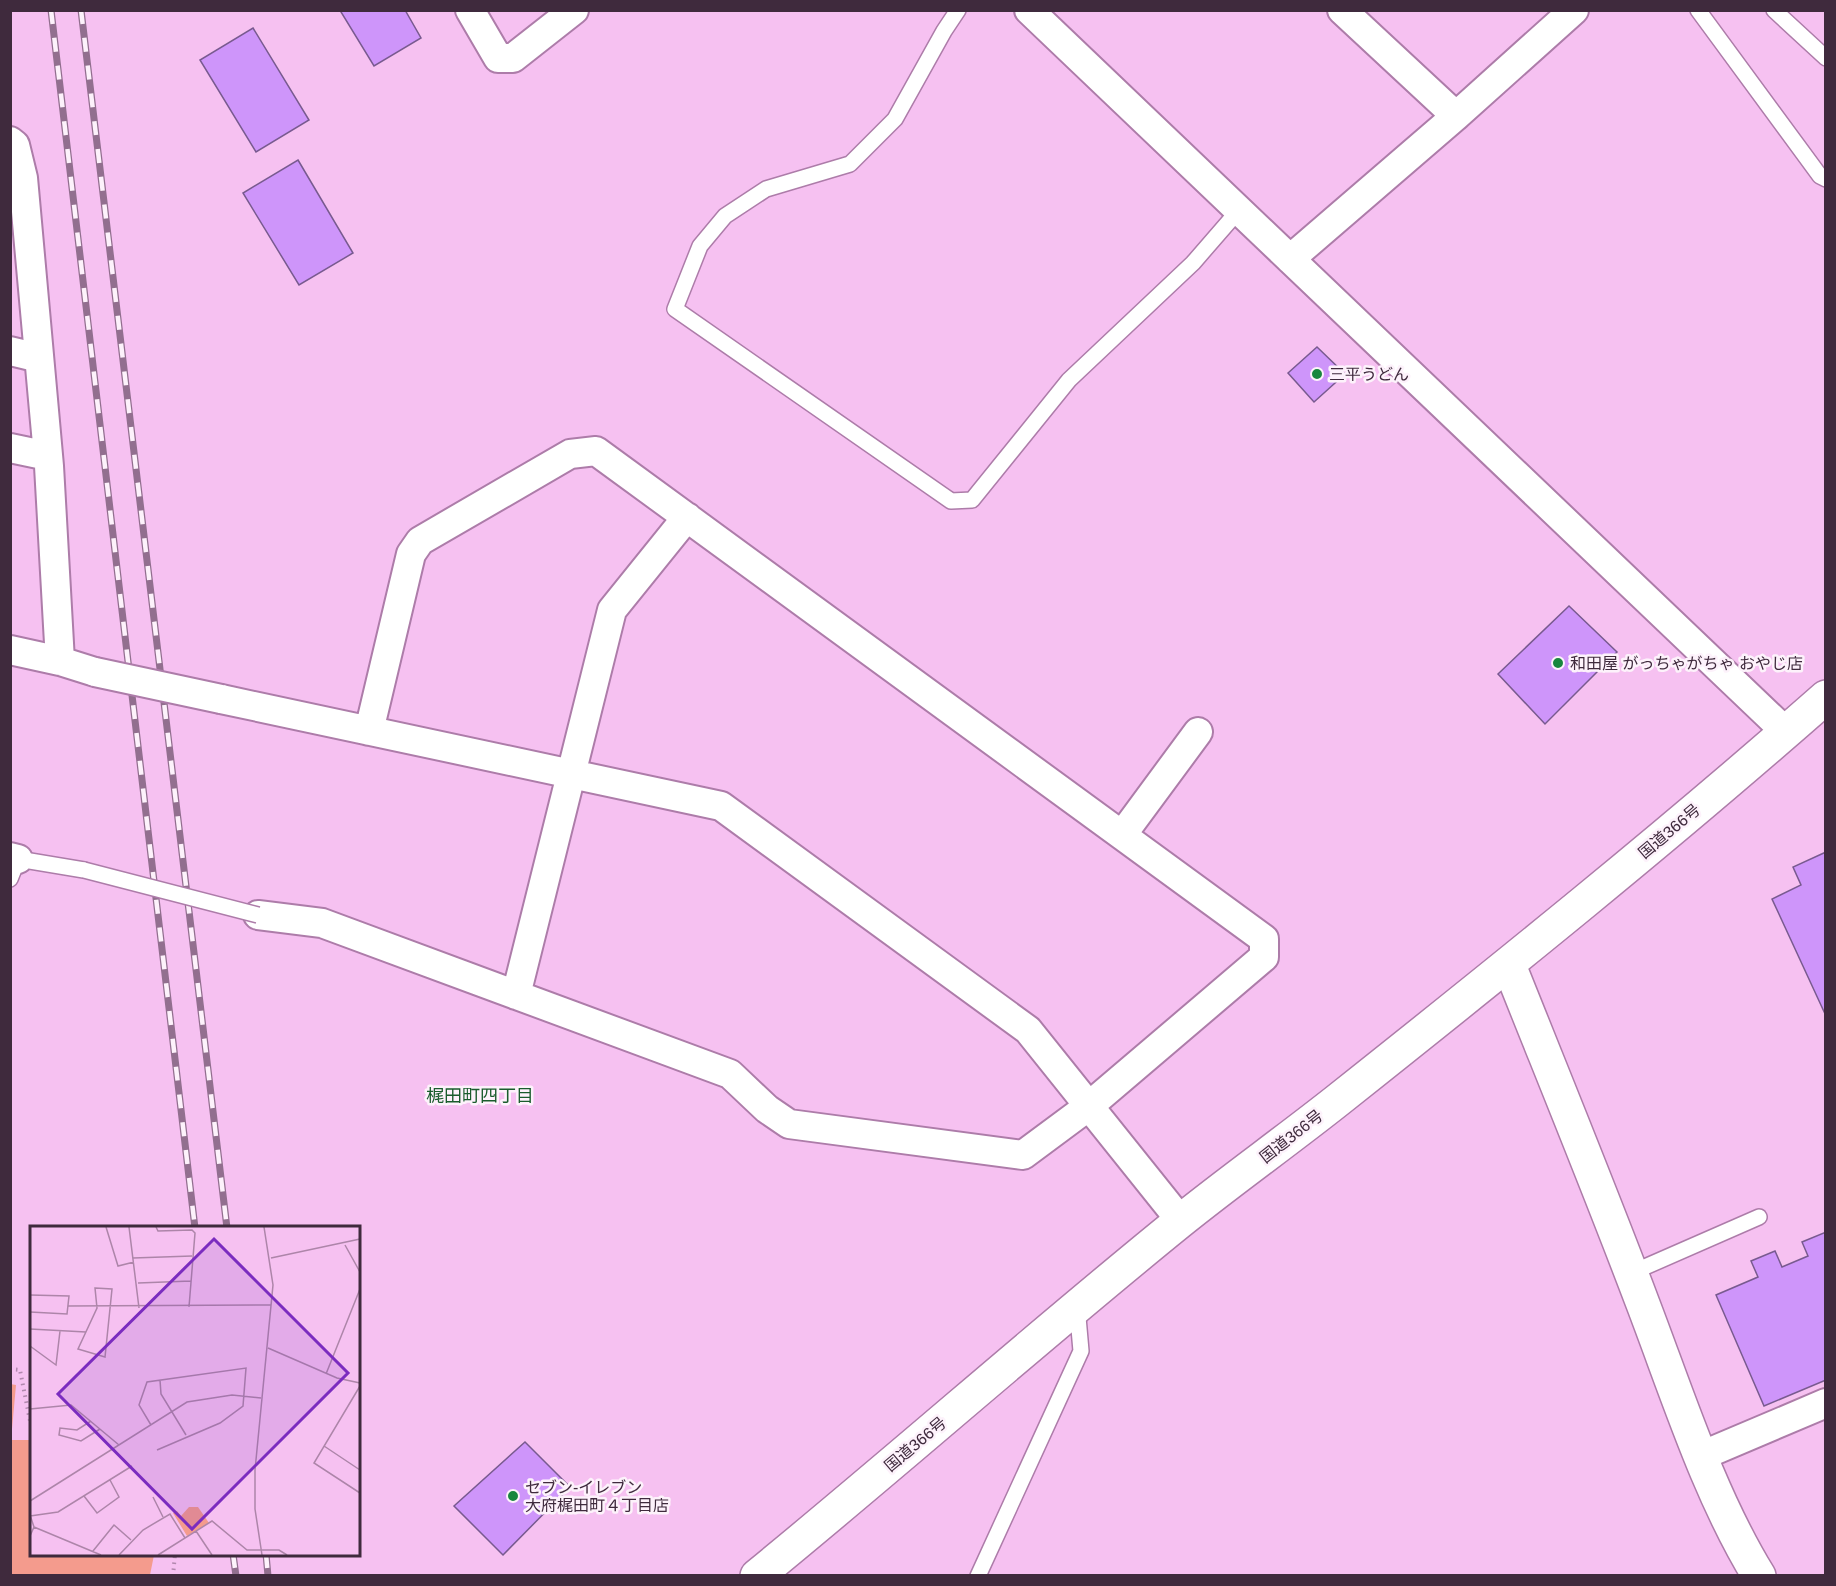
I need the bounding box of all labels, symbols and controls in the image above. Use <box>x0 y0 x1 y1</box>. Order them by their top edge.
place label: 三平うどん <box>1329 366 1409 383</box>
marker: 三平うどん <box>1310 367 1324 381</box>
place label: 和田屋 がっちゃがちゃ おやじ店 <box>1570 655 1803 672</box>
marker: 和田屋 がっちゃがちゃ おやじ店 <box>1551 656 1565 670</box>
street label: 国道366号 <box>1635 801 1703 862</box>
district label: 梶田町四丁目 <box>426 1086 534 1106</box>
street label: 国道366号 <box>1257 1107 1326 1166</box>
inset map <box>30 1226 360 1556</box>
street label: 国道366号 <box>881 1414 949 1475</box>
place label: セブン-イレブン 大府梶田町４丁目店 <box>525 1479 669 1514</box>
marker: セブン-イレブン 大府梶田町４丁目店 <box>506 1489 520 1503</box>

